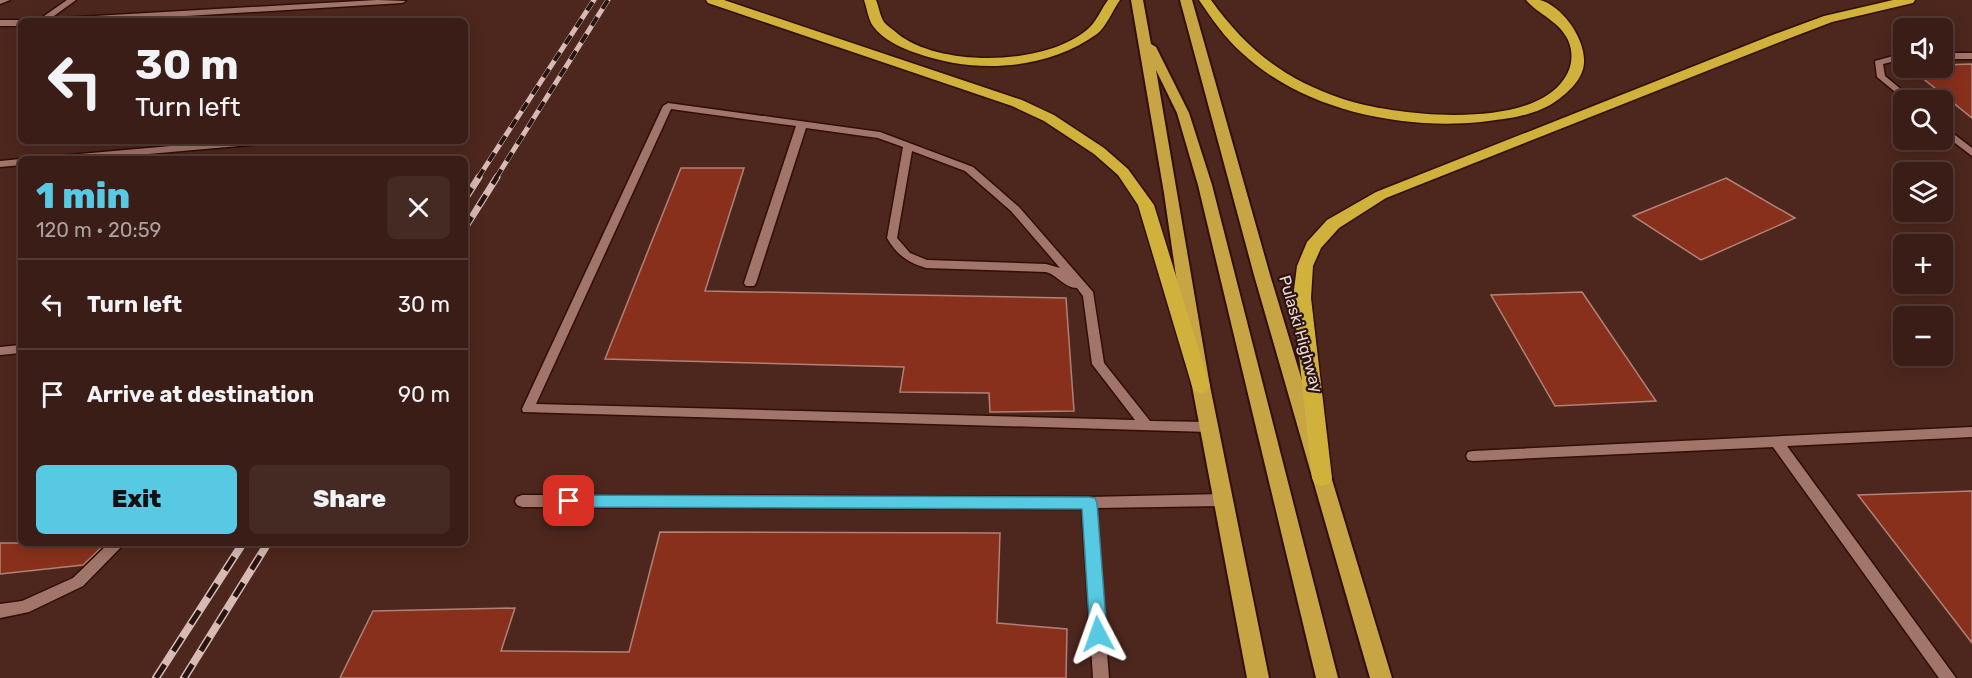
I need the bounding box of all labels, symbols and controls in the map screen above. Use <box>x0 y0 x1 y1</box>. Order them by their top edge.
map controls <box>1893 18 1953 366</box>
button: sound <box>1893 18 1953 78</box>
text: 30 m <box>135 40 239 90</box>
icon: left <box>36 42 114 120</box>
button: search <box>1893 90 1953 150</box>
text: Turn left <box>135 91 240 123</box>
button: layers <box>1893 162 1953 222</box>
text: 1 min <box>36 174 130 217</box>
button: close <box>387 176 450 239</box>
text: 120 m · 20:59 <box>36 218 161 242</box>
button: + <box>1893 234 1953 294</box>
street label: Pulaski Highway <box>1275 273 1327 395</box>
icon: left <box>36 288 69 321</box>
text: Turn left <box>87 291 182 318</box>
text: 30 m <box>398 291 450 318</box>
button: − <box>1893 306 1953 366</box>
icon: arrive <box>36 378 69 411</box>
text: Arrive at destination <box>87 381 314 408</box>
text: 90 m <box>398 381 450 408</box>
button: Exit <box>36 465 237 534</box>
button: Share <box>249 465 450 534</box>
pin <box>543 475 594 526</box>
icon: arrive <box>552 484 585 517</box>
position arrow <box>1066 602 1130 666</box>

